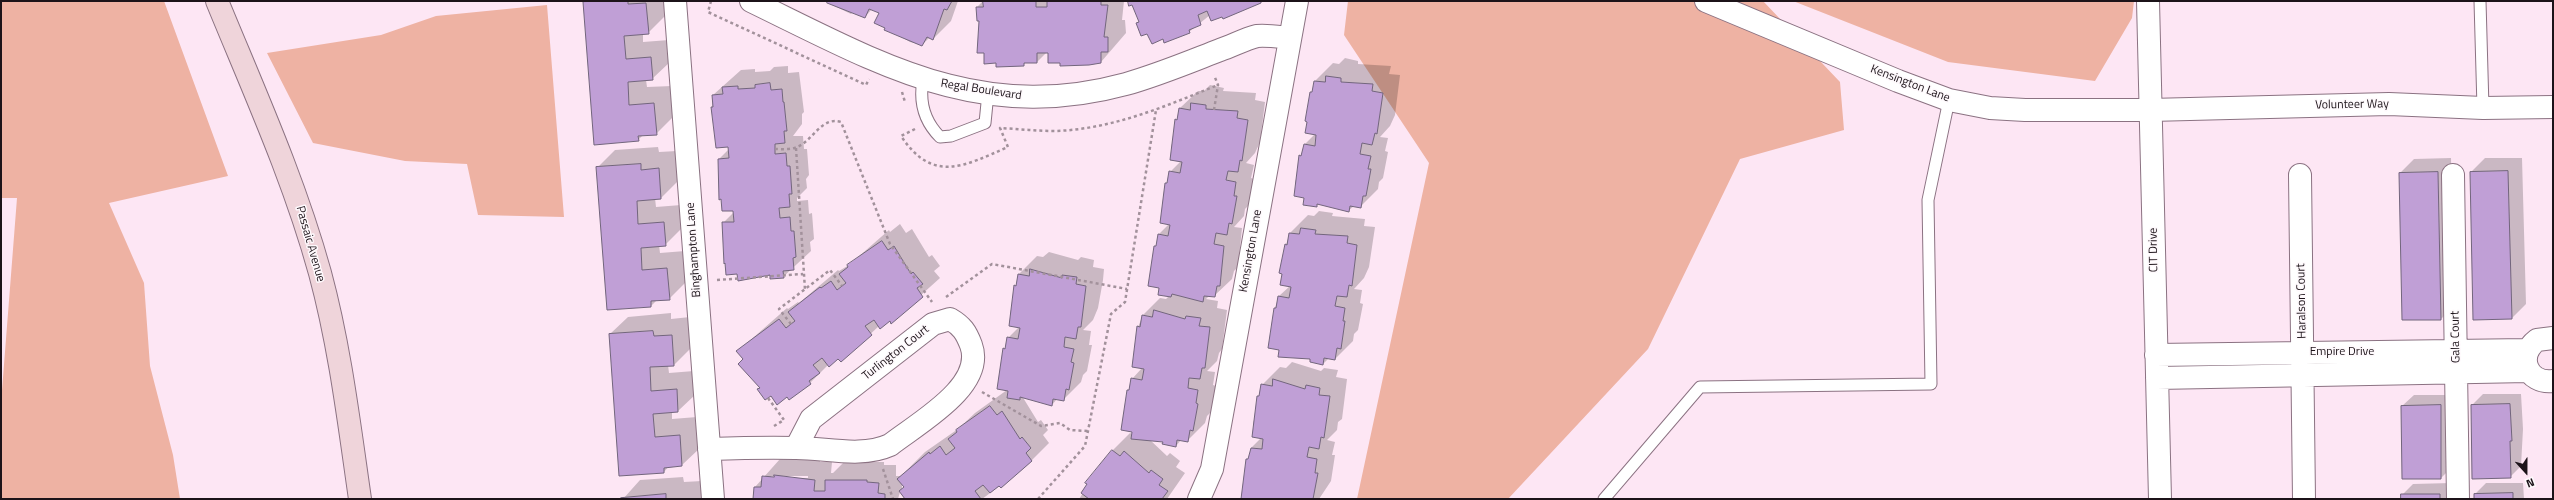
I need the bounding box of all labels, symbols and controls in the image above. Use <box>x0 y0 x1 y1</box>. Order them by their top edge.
street label: Kensington Lane <box>1868 62 1952 106</box>
street label: Regal Boulevard <box>939 76 1023 104</box>
street label: Volunteer Way <box>2315 97 2389 113</box>
street label: Binghampton Lane <box>683 202 705 298</box>
street label: Passaic Avenue <box>292 204 328 284</box>
street label: Kensington Lane <box>1237 208 1265 294</box>
street label: CIT Drive <box>2146 228 2162 272</box>
street label: Haralson Court <box>2294 263 2310 339</box>
street label: Gala Court <box>2448 311 2464 363</box>
street label: Turlington Court <box>860 322 932 384</box>
street label: Empire Drive <box>2310 345 2374 359</box>
north arrow <box>2506 452 2546 492</box>
text: N <box>2524 474 2537 492</box>

